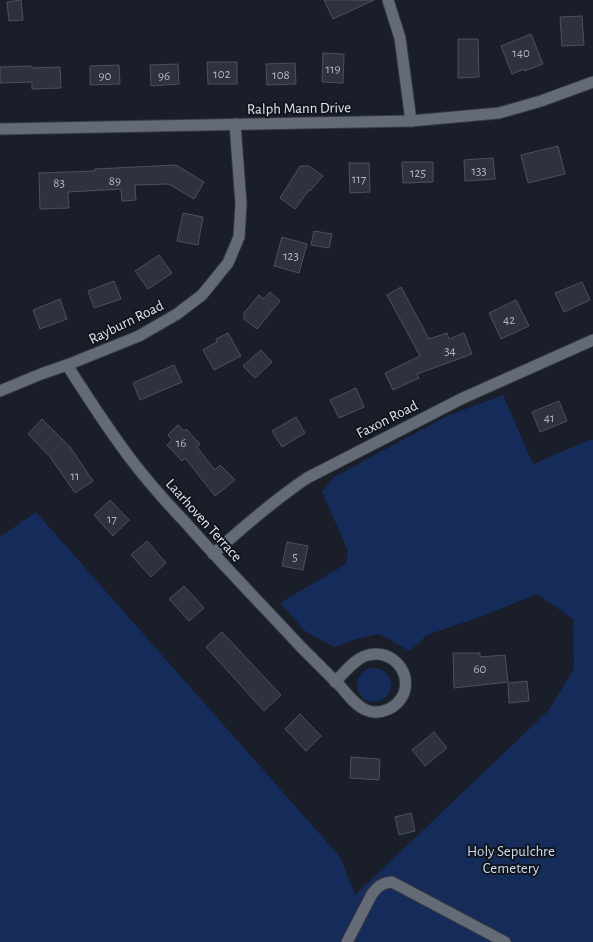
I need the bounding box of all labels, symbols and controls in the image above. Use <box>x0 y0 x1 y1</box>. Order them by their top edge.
house number: 140 <box>512 47 530 60</box>
house number: 119 <box>325 63 341 76</box>
house number: 102 <box>213 68 231 81</box>
house number: 108 <box>272 69 290 82</box>
house number: 90 <box>99 70 112 83</box>
house number: 96 <box>158 70 170 83</box>
street label: Ralph Mann Drive <box>247 100 351 117</box>
house number: 133 <box>471 165 487 178</box>
house number: 125 <box>410 167 426 180</box>
house number: 117 <box>352 173 367 186</box>
house number: 89 <box>109 175 121 188</box>
house number: 83 <box>53 177 65 190</box>
house number: 123 <box>283 250 299 263</box>
street label: Rayburn Road <box>86 298 166 347</box>
house number: 42 <box>503 314 515 327</box>
house number: 34 <box>444 345 456 358</box>
street label: Faxon Road <box>354 398 420 441</box>
house number: 41 <box>544 412 554 425</box>
house number: 16 <box>176 437 186 450</box>
house number: 11 <box>71 470 79 483</box>
street label: Laarhoven Terrace <box>163 476 245 565</box>
house number: 17 <box>107 513 118 526</box>
house number: 5 <box>292 551 298 564</box>
house number: 60 <box>474 663 487 676</box>
park label: Holy Sepulchre Cemetery <box>467 844 555 876</box>

